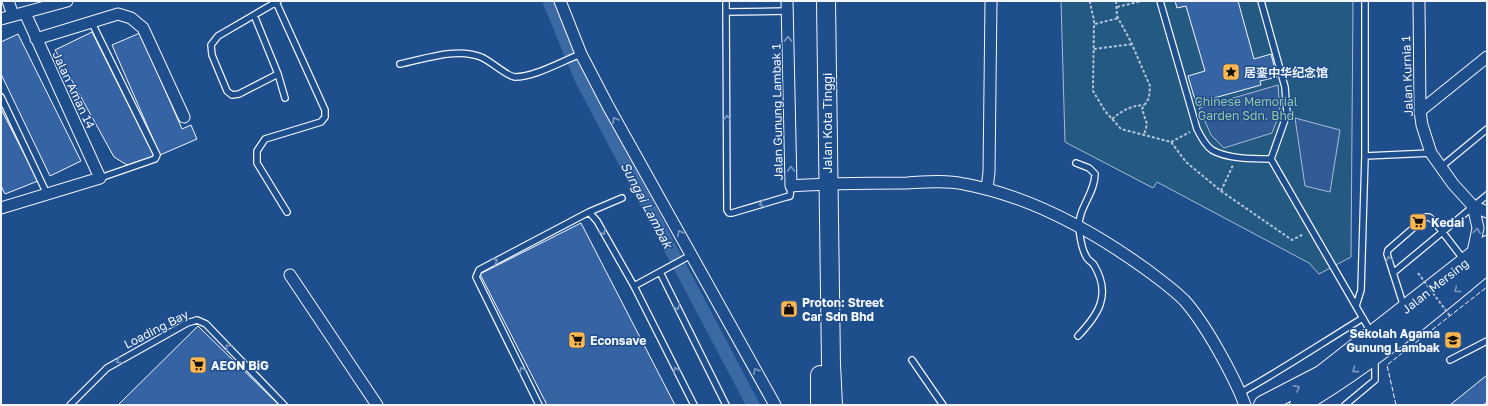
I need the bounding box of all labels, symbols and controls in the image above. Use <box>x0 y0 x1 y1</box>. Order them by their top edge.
street label: Jalan Kurnia 1 <box>1398 35 1416 117</box>
one-way arrow <box>784 36 792 42</box>
street label: Jalan Gunung Lambak 1 <box>768 43 786 180</box>
street label: Jalan Aman 14 <box>50 49 98 131</box>
place icon: 居銮中华纪念馆 <box>1221 62 1241 82</box>
place label: 居銮中华纪念馆 <box>1244 65 1328 80</box>
street label: Jalan Kota Tinggi <box>820 73 835 173</box>
park label: Chinese Memorial Garden Sdn. Bhd <box>1194 94 1298 123</box>
one-way arrow <box>723 115 731 121</box>
one-way arrow <box>613 117 620 124</box>
water label: Sungai Lambak <box>618 159 677 252</box>
one-way arrow <box>787 166 795 172</box>
one-way arrow <box>759 199 766 208</box>
supermarket icon: Kedai <box>1408 212 1428 232</box>
place label: Kedai <box>1431 215 1464 230</box>
one-way arrow <box>598 228 605 235</box>
one-way arrow <box>1472 228 1481 234</box>
one-way arrow <box>677 230 684 237</box>
street label: Jalan Mersing <box>1399 255 1471 317</box>
one-way arrow <box>1385 256 1394 263</box>
one-way arrow <box>491 258 498 266</box>
one-way arrow <box>1454 285 1461 292</box>
place label: Proton: Street Car Sdn Bhd <box>802 295 884 324</box>
shop icon: Proton: Street Car Sdn Bhd <box>779 299 799 319</box>
one-way arrow <box>672 303 680 310</box>
street label: Loading Bay <box>121 306 191 352</box>
place label: Sekolah Agama Gunung Lambak <box>1346 326 1440 355</box>
supermarket icon: Econsave <box>567 330 587 350</box>
school or university icon: Sekolah Agama Gunung Lambak <box>1443 330 1463 350</box>
place label: Econsave <box>590 333 646 348</box>
one-way arrow <box>225 344 233 352</box>
supermarket icon: AEON BiG <box>188 355 208 375</box>
one-way arrow <box>116 356 123 363</box>
place label: AEON BiG <box>211 358 269 373</box>
one-way arrow <box>1352 365 1359 372</box>
one-way arrow <box>519 367 527 374</box>
one-way arrow <box>674 367 681 374</box>
one-way arrow <box>754 368 761 375</box>
one-way arrow <box>1293 385 1301 392</box>

